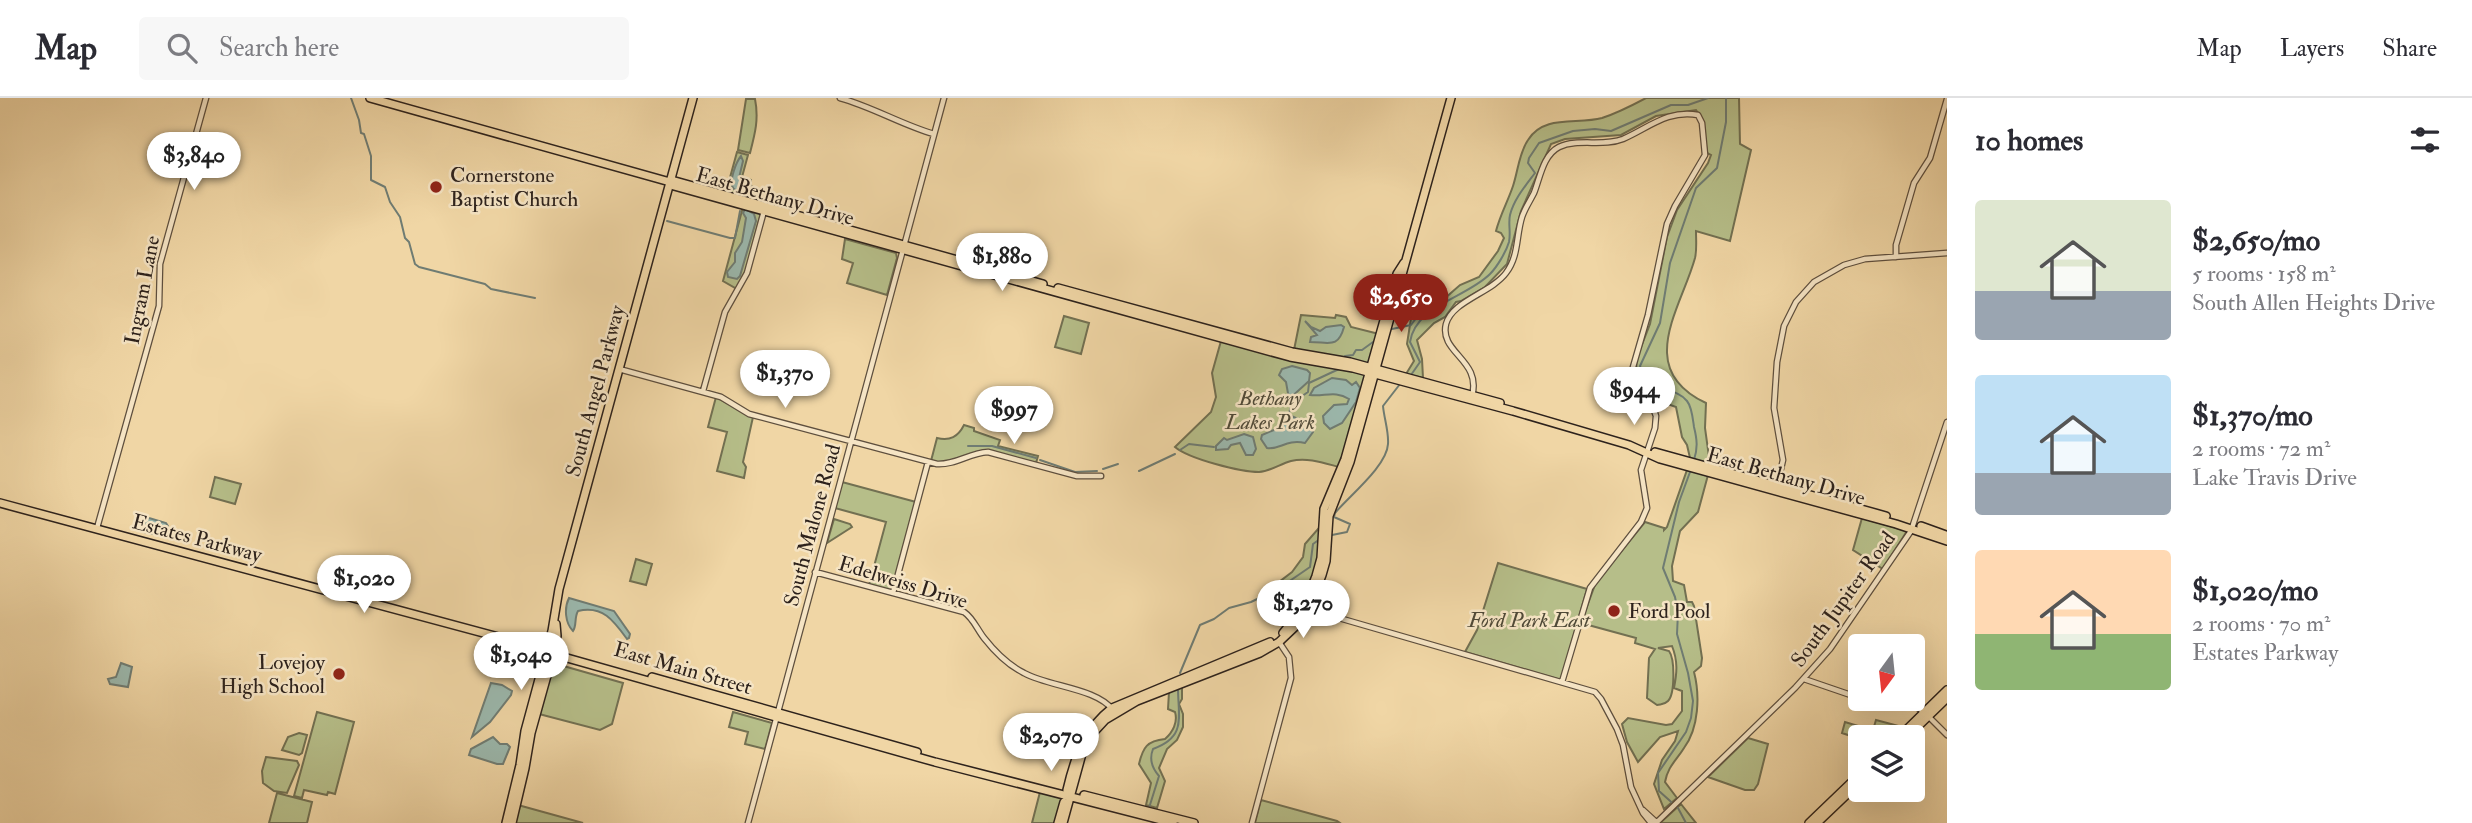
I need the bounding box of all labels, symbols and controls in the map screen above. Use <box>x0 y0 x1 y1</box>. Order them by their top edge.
search box <box>139 17 629 80</box>
text: Map <box>35 28 97 69</box>
icon: search <box>163 29 201 67</box>
text: Search here <box>219 32 339 64</box>
text: Map <box>2197 33 2242 64</box>
text: Layers <box>2280 33 2344 64</box>
text: Share <box>2382 33 2437 64</box>
icon: filters <box>2406 121 2444 159</box>
text: 10 homes <box>1975 122 2083 159</box>
pin: $3,840 <box>137 132 251 192</box>
text: $3,840 <box>163 140 225 169</box>
street label: East Bethany Drive <box>693 161 857 232</box>
place label: Cornerstone Baptist Church <box>450 162 578 213</box>
marker: Cornerstone Baptist Church <box>428 179 444 195</box>
text: $2,650/mo <box>2192 222 2320 259</box>
icon: home <box>2031 228 2115 312</box>
street label: Ingram Lane <box>119 233 166 347</box>
pin: $1,880 <box>945 234 1059 293</box>
text: $1,880 <box>972 241 1032 270</box>
text: 5 rooms · 158 m² <box>2192 259 2336 288</box>
pin: $2,650 <box>1344 274 1458 334</box>
text: $2,650 <box>1369 282 1433 311</box>
text: South Allen Heights Drive <box>2192 288 2435 317</box>
street label: South Angel Parkway <box>560 302 632 480</box>
pin: $1,370 <box>728 350 842 410</box>
text: $1,370 <box>756 358 814 387</box>
pin: $944 <box>1593 368 1675 427</box>
text: $944 <box>1609 375 1659 404</box>
park label: Bethany Lakes Park <box>1224 385 1315 436</box>
pin: $997 <box>973 386 1055 446</box>
text: $997 <box>990 394 1038 423</box>
text: $1,370/mo <box>2192 397 2313 434</box>
icon: home <box>2031 403 2115 487</box>
text: 2 rooms · 72 m² <box>2192 434 2330 463</box>
street label: South Malone Road <box>778 440 847 609</box>
street label: East Bethany Drive <box>1704 441 1868 512</box>
text: Lake Travis Drive <box>2192 463 2357 492</box>
street label: Estates Parkway <box>129 508 266 569</box>
street label: South Jupiter Road <box>1785 526 1902 673</box>
street label: Edelweiss Drive <box>835 550 971 615</box>
pin: $1,020 <box>307 556 421 615</box>
text: $1,020 <box>333 563 395 592</box>
text: $1,020/mo <box>2192 572 2318 609</box>
icon: home <box>2031 578 2115 662</box>
pin: $1,270 <box>1246 580 1360 640</box>
text: $1,270 <box>1273 588 1333 617</box>
place label: Ford Pool <box>1628 598 1711 625</box>
marker: Ford Pool <box>1606 603 1622 619</box>
park label: Ford Park East <box>1467 607 1591 634</box>
text: 2 rooms · 70 m² <box>2192 609 2331 638</box>
pin: $1,040 <box>464 632 578 692</box>
north arrow <box>1848 634 1925 710</box>
map controls <box>1848 634 1925 802</box>
street label: East Main Street <box>611 636 755 701</box>
text: Estates Parkway <box>2192 638 2338 667</box>
text: $1,040 <box>490 640 552 669</box>
place label: Lovejoy High School <box>220 649 326 700</box>
marker: Lovejoy High School <box>331 666 347 682</box>
pin: $2,070 <box>994 714 1108 773</box>
text: $2,070 <box>1019 721 1083 750</box>
button: layers <box>1848 725 1925 802</box>

